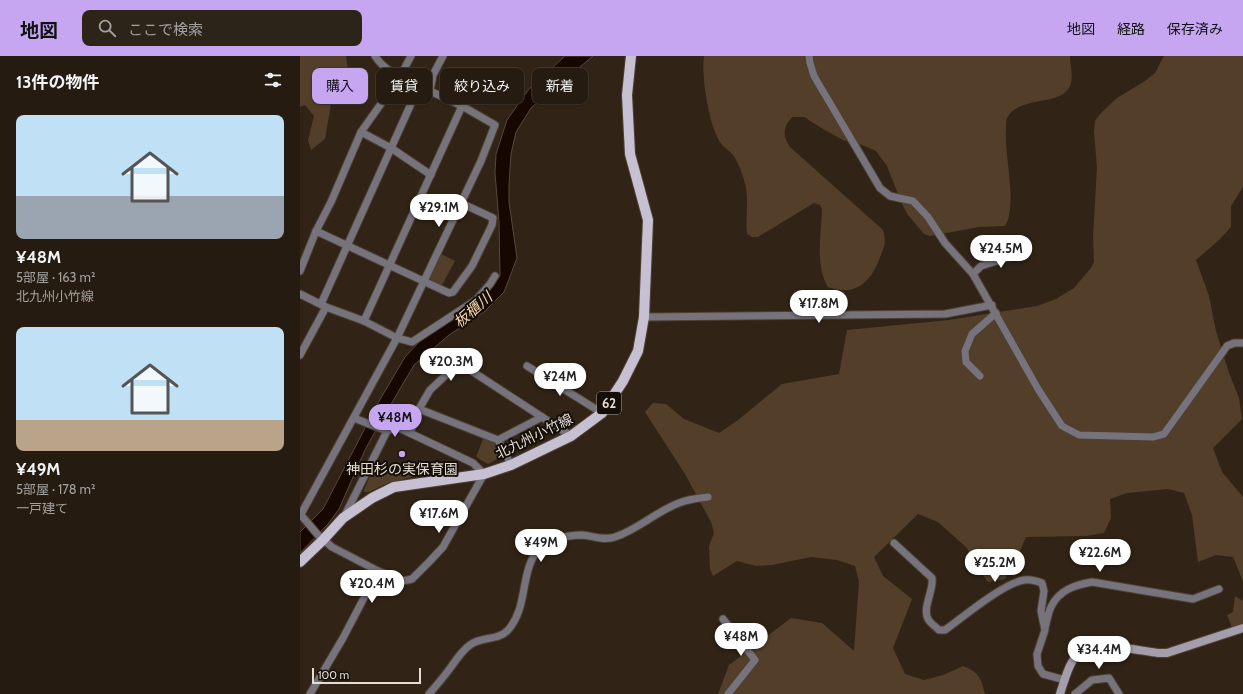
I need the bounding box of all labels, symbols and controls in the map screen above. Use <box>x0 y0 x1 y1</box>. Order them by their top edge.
search box <box>82 10 362 46</box>
icon: search <box>96 17 118 39</box>
text: 地図 <box>20 19 58 42</box>
text: 地図 <box>1067 20 1095 38</box>
text: 経路 <box>1117 20 1145 38</box>
text: 保存済み <box>1167 20 1223 38</box>
text: ここで検索 <box>128 21 203 39</box>
chip: 購入 <box>312 68 368 104</box>
chip: 賃貸 <box>376 68 432 104</box>
chip: 絞り込み <box>440 68 524 104</box>
chip: 新着 <box>532 68 588 104</box>
icon: filters <box>262 69 284 91</box>
text: 13件の物件 <box>16 72 99 92</box>
icon: home <box>114 141 186 213</box>
pin: ¥29.1M <box>406 194 472 228</box>
text: ¥29.1M <box>419 199 459 215</box>
pin: ¥24.5M <box>968 235 1034 269</box>
text: ¥24.5M <box>979 240 1023 256</box>
text: ¥48M <box>16 247 61 267</box>
text: 5部屋 · 163 m² <box>16 269 95 285</box>
water label: 板櫃川 <box>450 287 497 332</box>
text: 北九州小竹線 <box>16 288 94 304</box>
pin: ¥17.8M <box>786 290 852 324</box>
text: ¥17.8M <box>799 295 839 311</box>
pin: ¥20.3M <box>418 348 484 382</box>
icon: home <box>114 353 186 425</box>
text: ¥20.3M <box>429 353 473 369</box>
pin: ¥24M <box>536 363 584 397</box>
text: ¥24M <box>543 368 577 384</box>
road number: 62 <box>597 392 621 414</box>
pin: ¥48M <box>371 404 419 438</box>
text: ¥48M <box>378 409 412 425</box>
street label: 北九州小竹線 <box>492 409 576 463</box>
marker: 神田杉の実保育園 <box>397 449 407 459</box>
text: ¥49M <box>16 459 60 479</box>
place label: 神田杉の実保育園 <box>346 460 458 478</box>
text: 5部屋 · 178 m² <box>16 481 95 497</box>
text: 一戸建て <box>16 500 68 516</box>
pin: ¥17.6M <box>406 500 472 534</box>
text: ¥17.6M <box>419 505 459 521</box>
pin: ¥49M <box>517 529 565 563</box>
text: ¥49M <box>524 534 558 550</box>
pin: ¥22.6M <box>1067 539 1133 573</box>
text: ¥22.6M <box>1079 544 1121 560</box>
pin: ¥25.2M <box>962 549 1028 583</box>
text: ¥25.2M <box>974 554 1016 570</box>
pin: ¥20.4M <box>339 570 405 604</box>
text: ¥20.4M <box>349 575 395 591</box>
pin: ¥48M <box>717 623 765 657</box>
text: ¥48M <box>724 628 758 644</box>
pin: ¥34.4M <box>1066 636 1132 670</box>
text: ¥34.4M <box>1077 641 1121 657</box>
scale bar <box>312 666 421 685</box>
text: 100 m <box>318 668 349 682</box>

